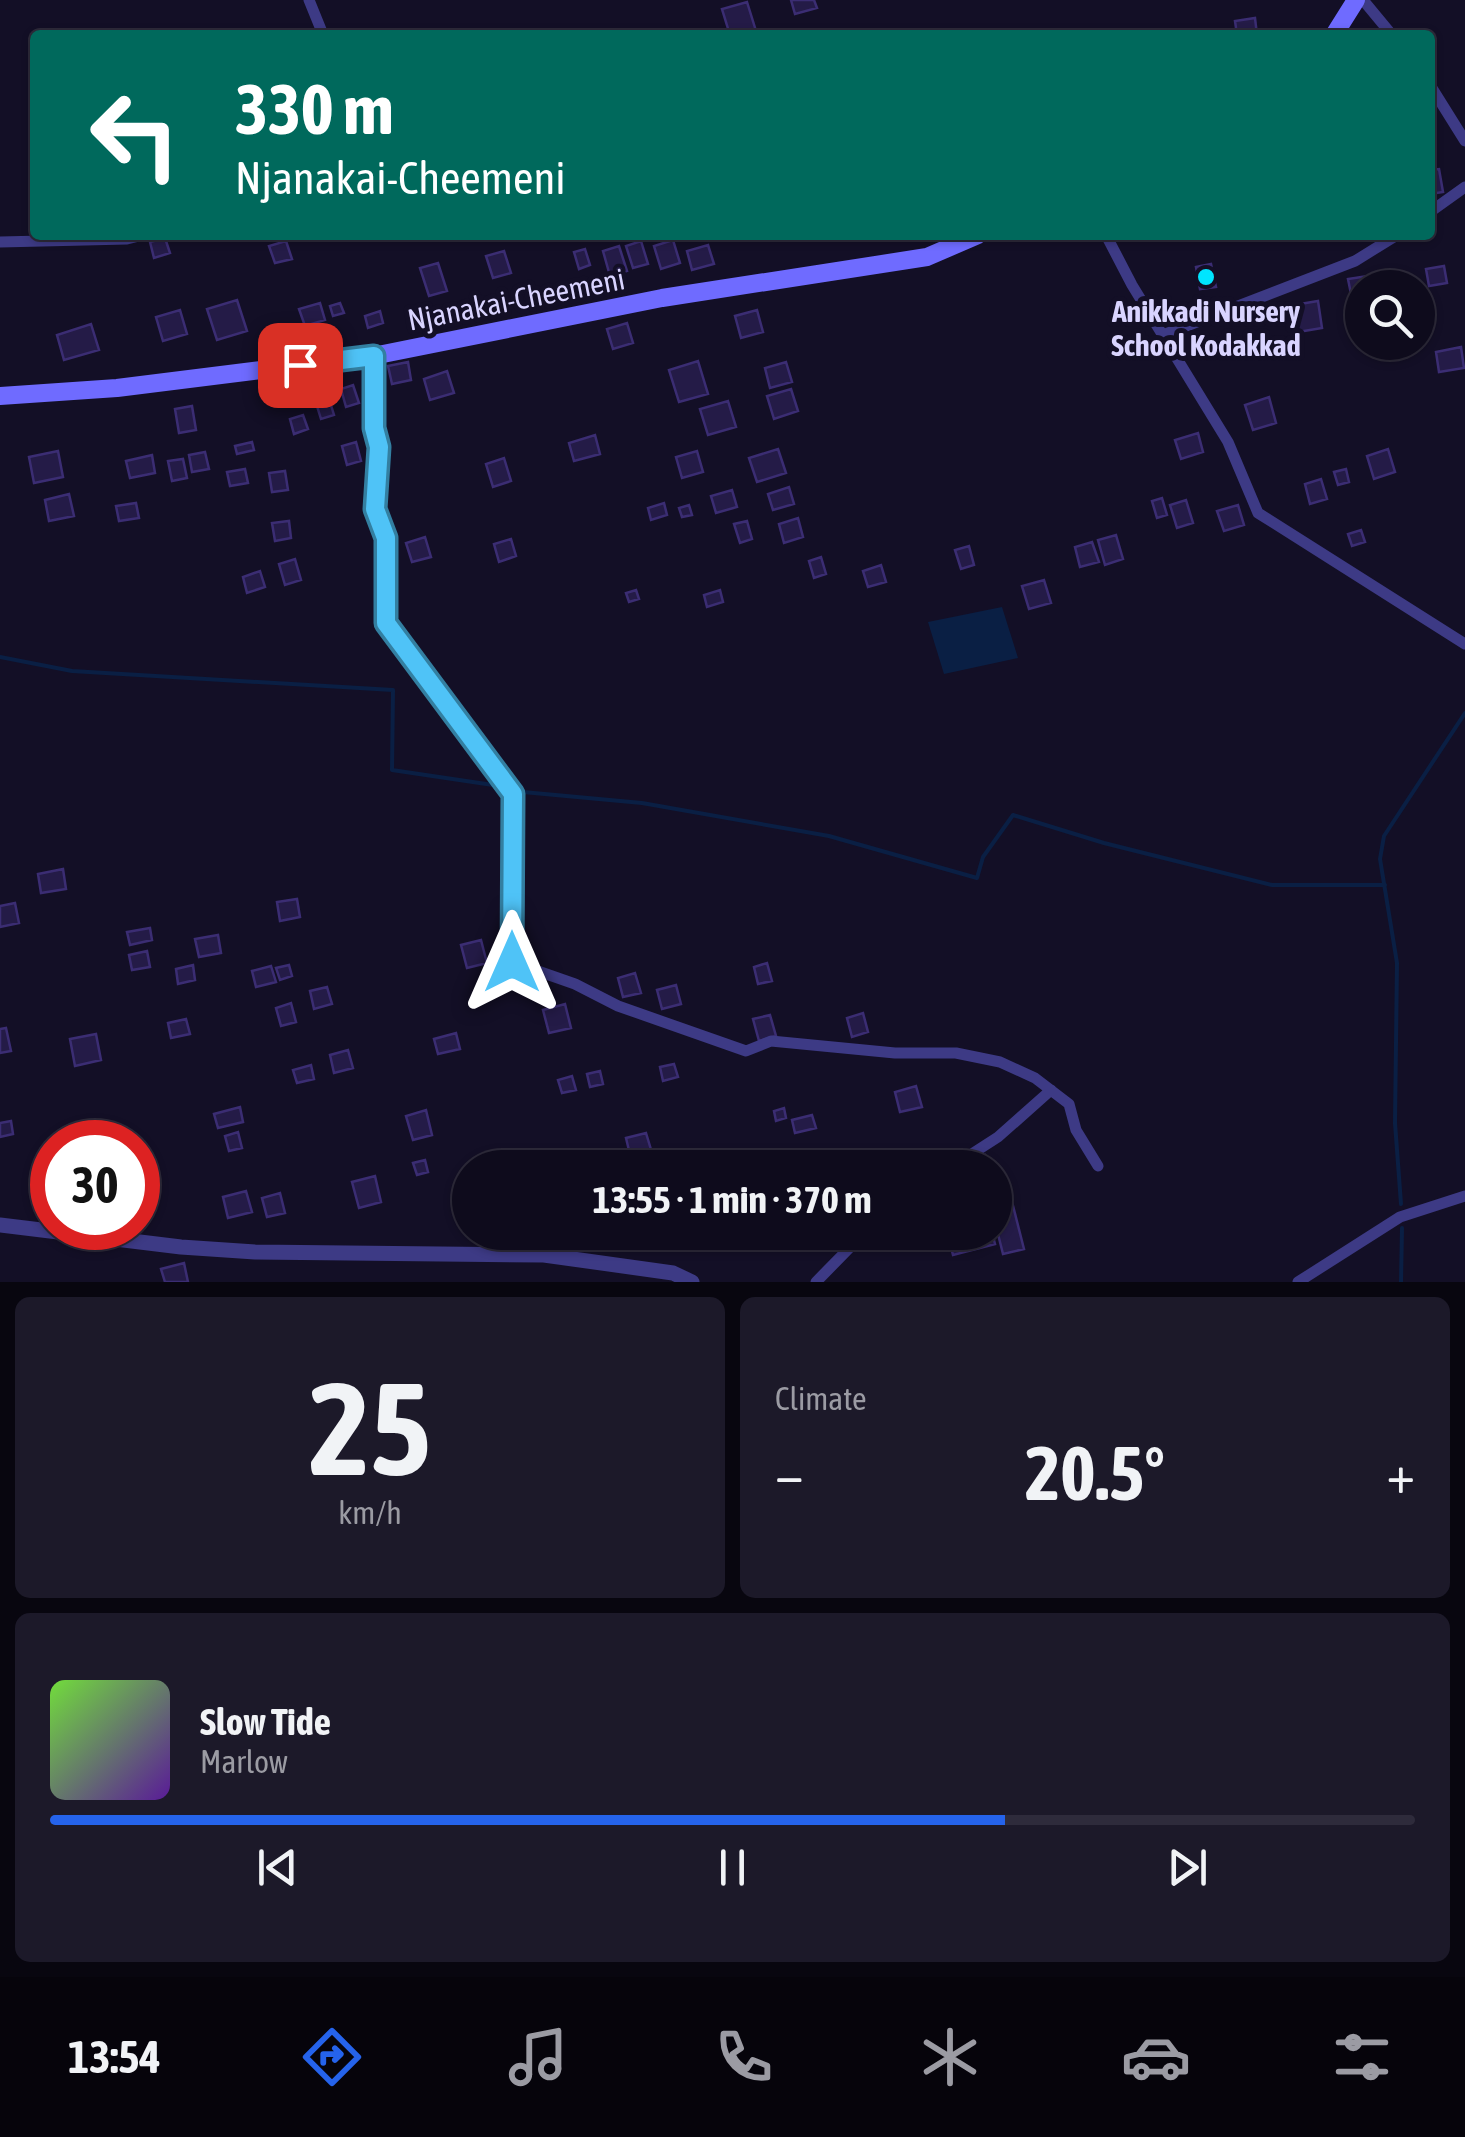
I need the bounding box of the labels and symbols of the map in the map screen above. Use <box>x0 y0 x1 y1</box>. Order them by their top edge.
street label: Njanakai-Cheemeni <box>405 261 627 337</box>
marker: Anikkadi Nursery School Kodakkad <box>1195 266 1217 288</box>
place label: Anikkadi Nursery School Kodakkad <box>1111 294 1301 362</box>
pin <box>258 323 343 408</box>
position arrow <box>460 910 564 1014</box>
speed limit sign: 30 <box>30 1120 160 1250</box>

